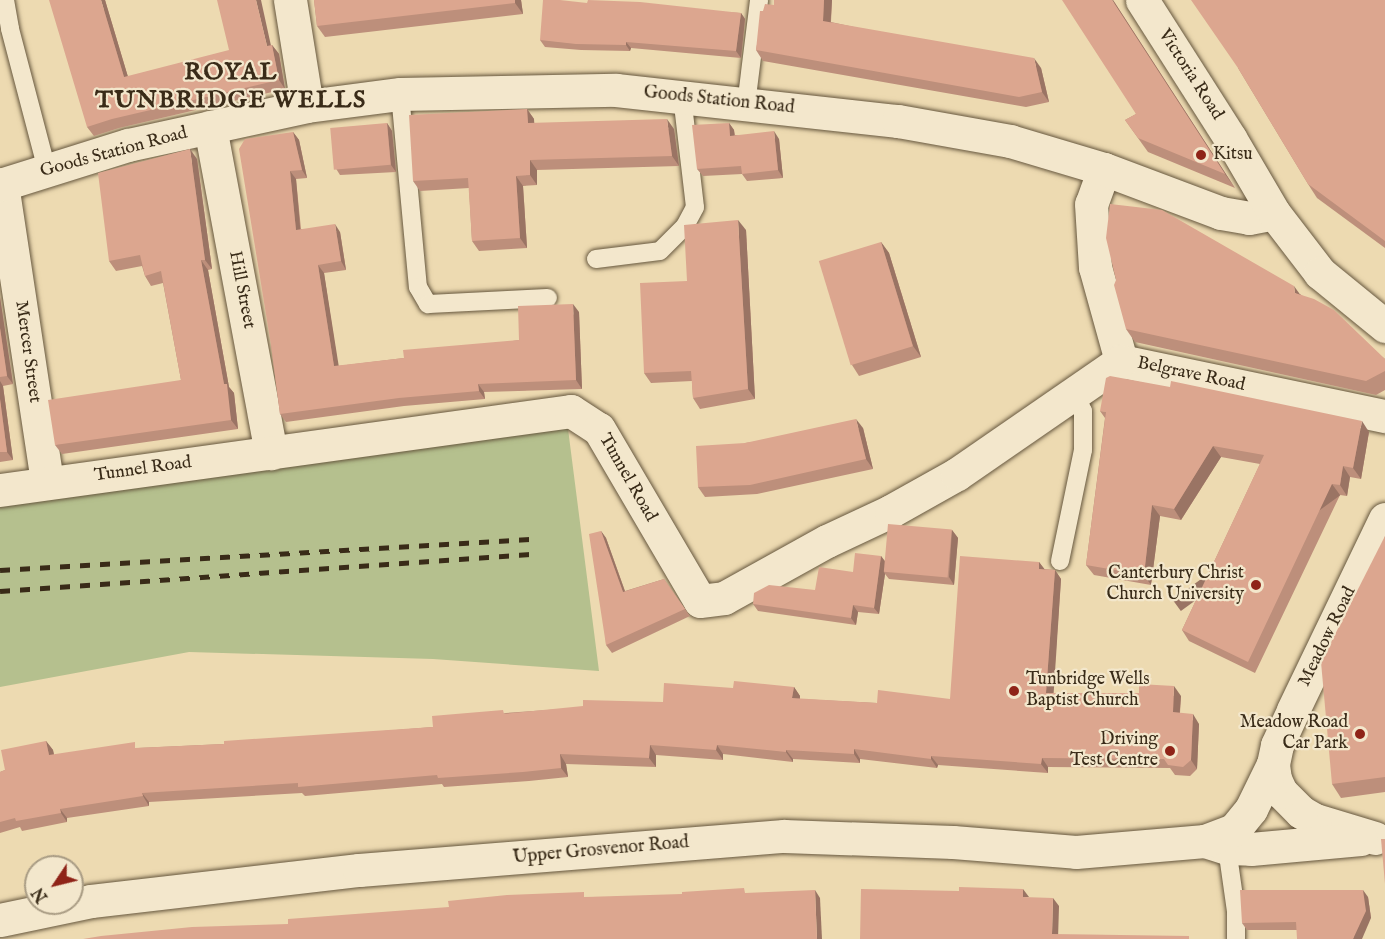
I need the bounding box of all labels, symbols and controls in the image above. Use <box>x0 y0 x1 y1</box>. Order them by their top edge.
street label: Victoria Road <box>1153 26 1227 124</box>
district label: ROYAL TUNBRIDGE WELLS <box>95 59 367 115</box>
street label: Goods Station Road <box>643 82 795 120</box>
street label: Goods Station Road <box>38 123 190 183</box>
place label: Kitsu <box>1213 144 1253 166</box>
marker: Kitsu <box>1194 148 1208 162</box>
street label: Hill Street <box>223 249 259 331</box>
street label: Mercer Street <box>9 300 45 404</box>
street label: Belgrave Road <box>1135 353 1247 397</box>
street label: Tunnel Road <box>593 430 661 526</box>
street label: Tunnel Road <box>93 452 193 488</box>
place label: Canterbury Christ Church University <box>1107 564 1244 606</box>
marker: Canterbury Christ Church University <box>1249 578 1263 592</box>
street label: Meadow Road <box>1295 584 1361 690</box>
place label: Tunbridge Wells Baptist Church <box>1026 670 1150 712</box>
marker: Tunbridge Wells Baptist Church <box>1007 684 1021 698</box>
place label: Meadow Road Car Park <box>1240 713 1348 756</box>
marker: Meadow Road Car Park <box>1353 727 1367 741</box>
place label: Driving Test Centre <box>1070 730 1158 772</box>
marker: Driving Test Centre <box>1163 744 1177 758</box>
street label: Upper Grosvenor Road <box>512 833 690 869</box>
north arrow <box>24 855 84 915</box>
text: N <box>29 883 53 906</box>

